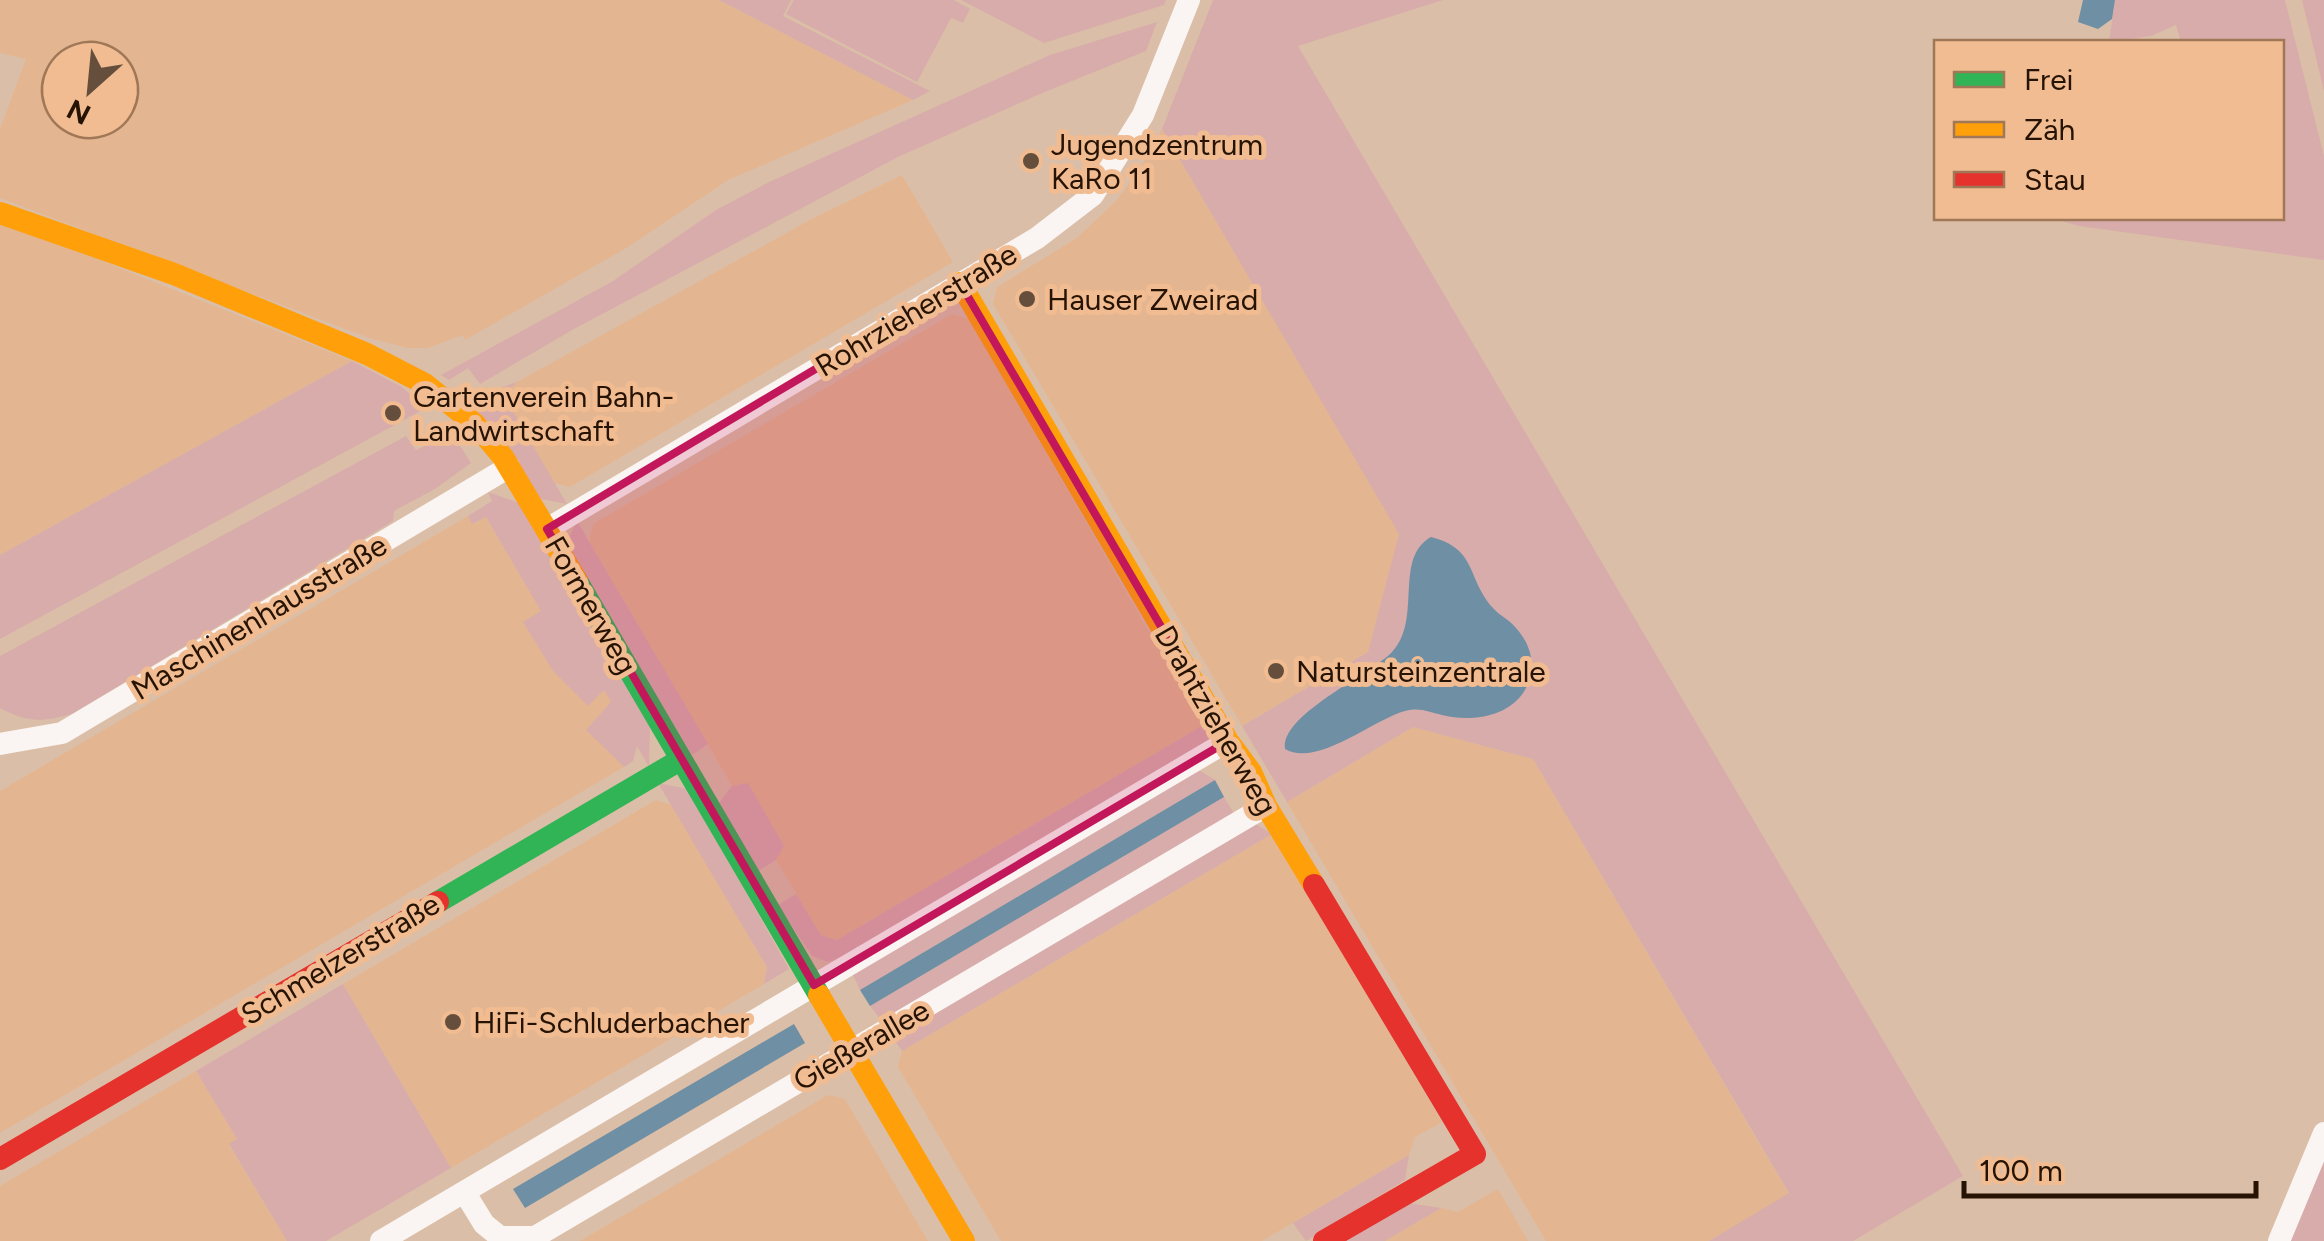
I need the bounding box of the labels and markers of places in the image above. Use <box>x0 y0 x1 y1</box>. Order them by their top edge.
place label: Jugendzentrum KaRo 11 <box>1051 126 1263 197</box>
marker: Jugendzentrum KaRo 11 <box>1020 150 1042 172</box>
place label: Hauser Zweirad <box>1047 281 1258 318</box>
marker: Hauser Zweirad <box>1016 288 1038 310</box>
place label: Gartenverein Bahn- Landwirtschaft <box>413 378 674 449</box>
marker: Gartenverein Bahn- Landwirtschaft <box>382 402 404 424</box>
place label: Natursteinzentrale <box>1296 653 1546 690</box>
marker: Natursteinzentrale <box>1265 660 1287 682</box>
place label: HiFi-Schluderbacher <box>473 1004 749 1041</box>
marker: HiFi-Schluderbacher <box>442 1011 464 1033</box>

